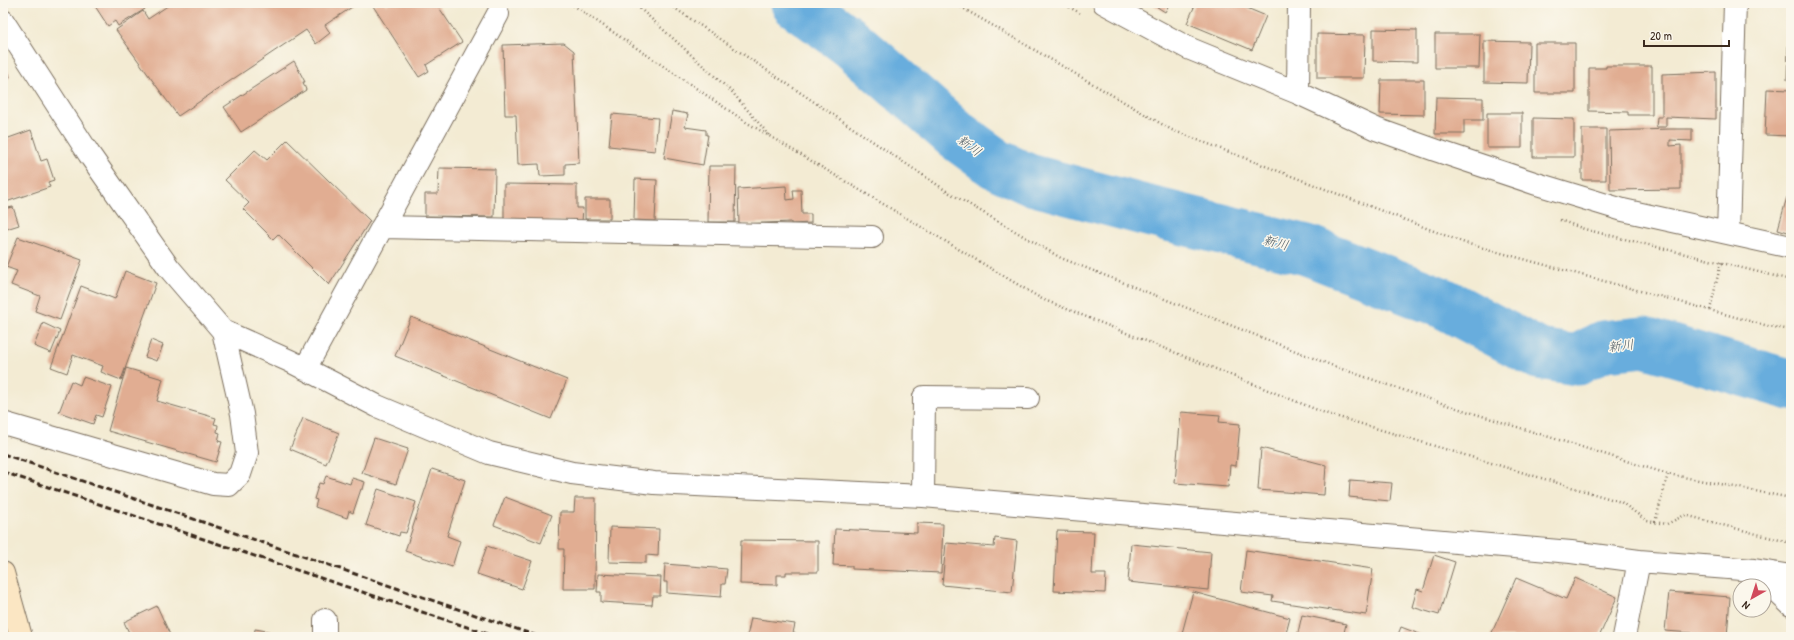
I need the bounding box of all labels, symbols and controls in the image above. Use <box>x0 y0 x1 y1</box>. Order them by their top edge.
scale bar <box>1644 22 1729 48</box>
text: 20 m <box>1650 27 1672 44</box>
water label: 新川 <box>954 130 986 160</box>
water label: 新川 <box>1261 230 1291 254</box>
water label: 新川 <box>1607 334 1635 356</box>
north arrow <box>1732 578 1772 618</box>
text: N <box>1739 598 1752 613</box>

